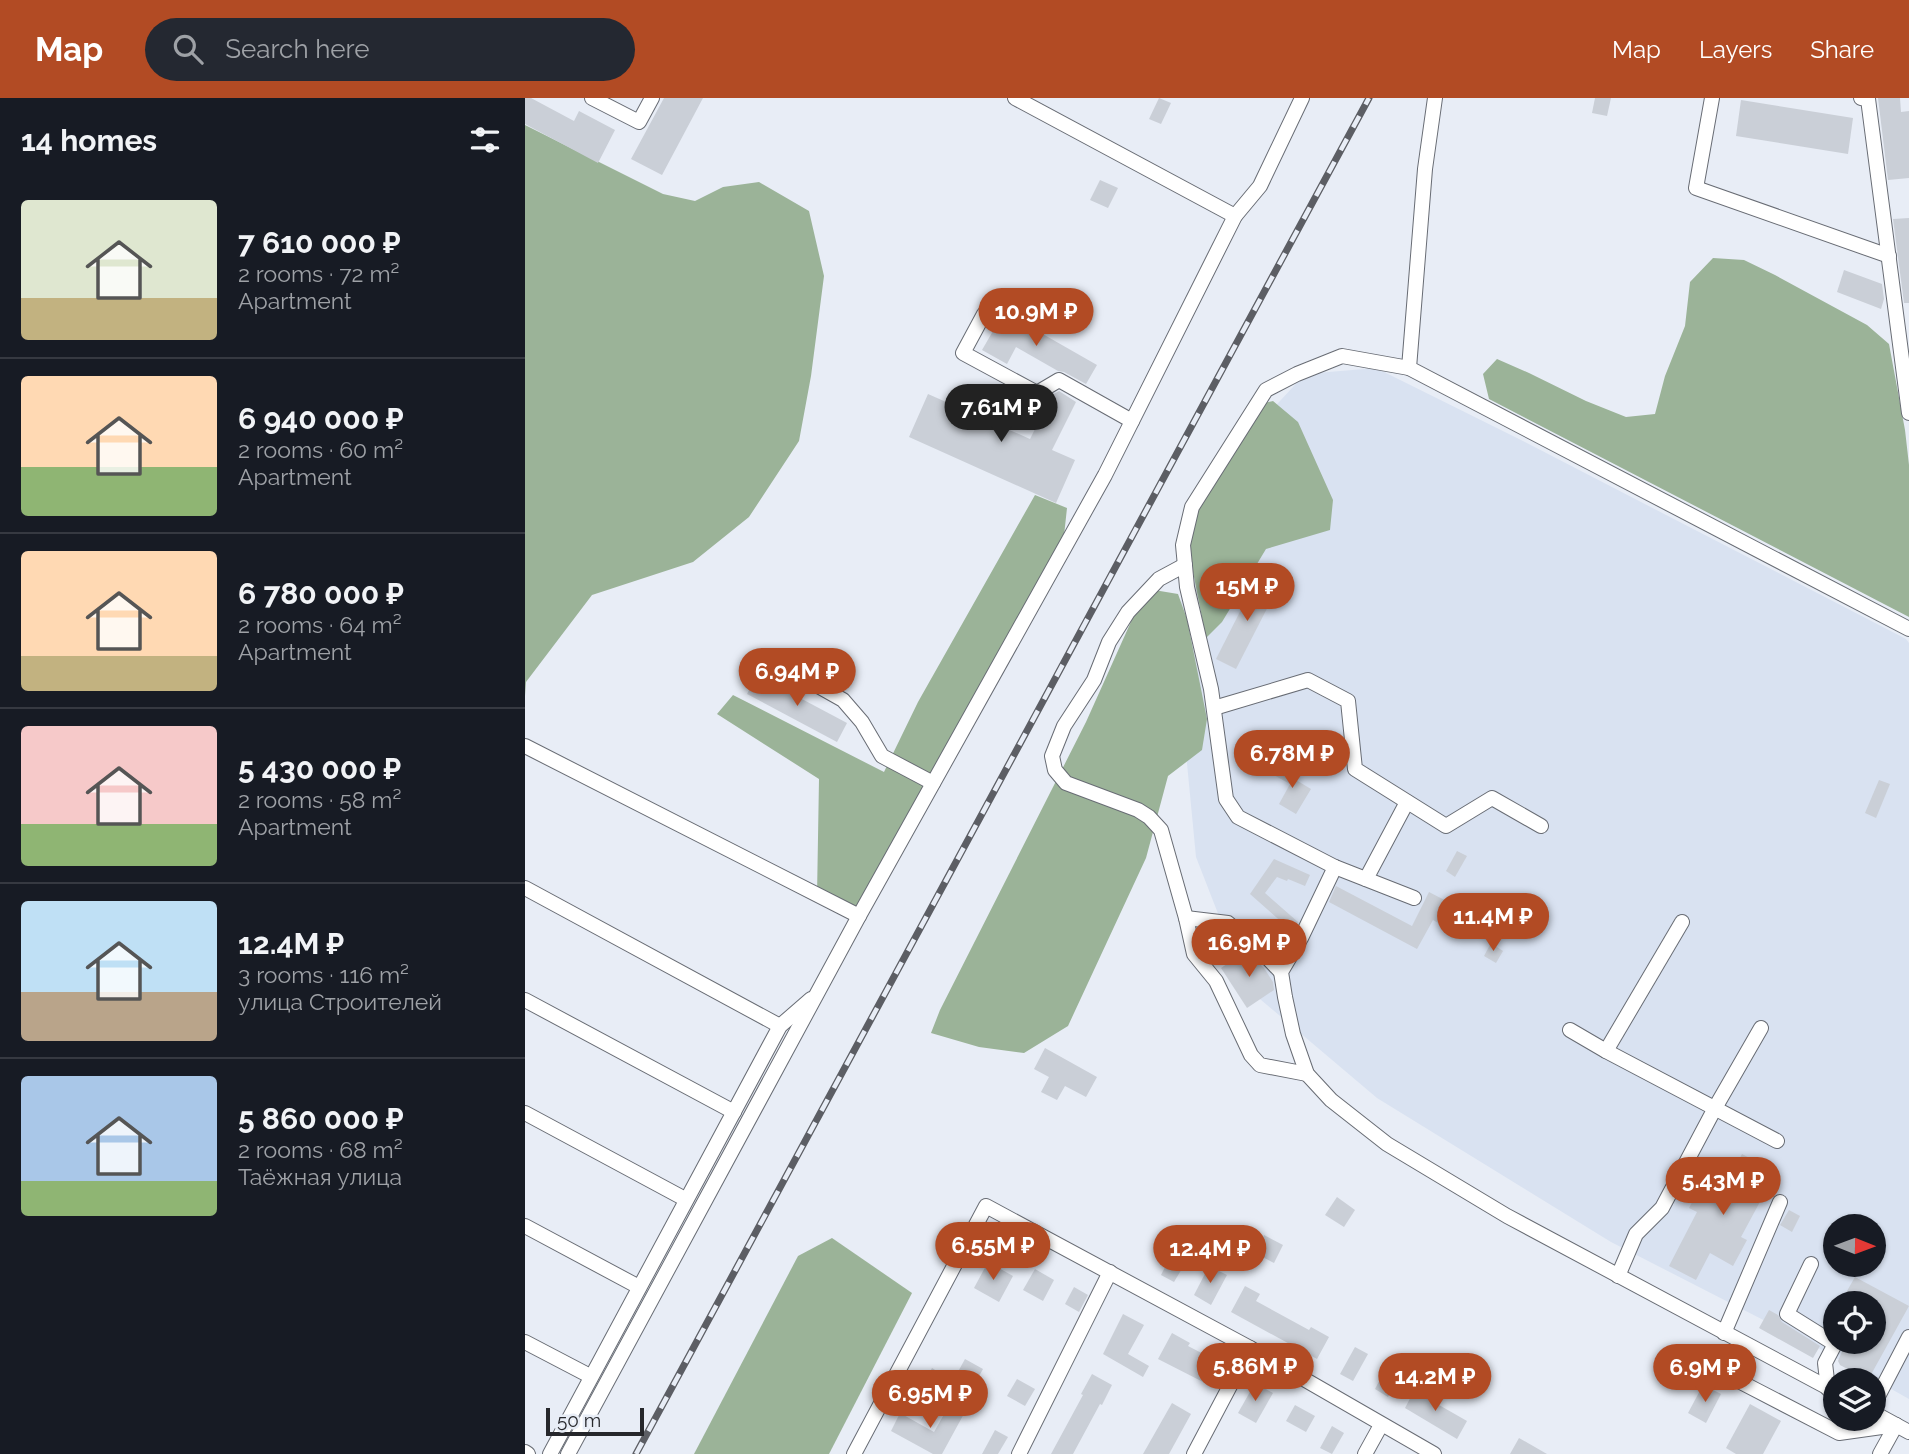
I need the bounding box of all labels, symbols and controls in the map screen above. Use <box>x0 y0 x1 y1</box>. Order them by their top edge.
search box <box>145 18 635 81</box>
text: Map <box>35 30 103 69</box>
icon: search <box>169 30 207 68</box>
text: Search here <box>225 34 370 64</box>
text: Map <box>1612 35 1661 64</box>
text: Layers <box>1699 35 1772 64</box>
text: Share <box>1810 35 1874 64</box>
icon: filters <box>466 121 504 159</box>
text: 14 homes <box>21 123 157 158</box>
text: 7 610 000 ₽ <box>238 225 401 260</box>
icon: home <box>77 228 161 312</box>
text: 2 rooms · 72 m² <box>238 260 399 287</box>
text: Apartment <box>238 287 352 314</box>
pin: 10.9M ₽ <box>971 288 1101 348</box>
text: 10.9M ₽ <box>995 297 1077 324</box>
pin: 7.61M ₽ <box>936 384 1066 444</box>
text: 7.61M ₽ <box>961 393 1041 420</box>
text: 6 940 000 ₽ <box>238 401 404 436</box>
icon: home <box>77 404 161 488</box>
text: 2 rooms · 60 m² <box>238 436 403 463</box>
text: Apartment <box>238 463 352 490</box>
pin: 15M ₽ <box>1198 564 1296 623</box>
text: 15M ₽ <box>1216 572 1278 599</box>
text: 6 780 000 ₽ <box>238 576 404 611</box>
icon: home <box>77 579 161 663</box>
text: 2 rooms · 64 m² <box>238 611 402 638</box>
text: Apartment <box>238 638 352 665</box>
pin: 6.94M ₽ <box>732 648 862 708</box>
text: 6.94M ₽ <box>755 657 839 684</box>
pin: 6.78M ₽ <box>1227 730 1357 790</box>
text: 6.78M ₽ <box>1250 739 1334 766</box>
text: 5 430 000 ₽ <box>238 751 401 786</box>
icon: home <box>77 754 161 838</box>
text: 2 rooms · 58 m² <box>238 786 401 813</box>
text: Apartment <box>238 813 352 840</box>
pin: 11.4M ₽ <box>1428 894 1558 953</box>
text: 11.4M ₽ <box>1453 902 1533 929</box>
pin: 16.9M ₽ <box>1184 920 1314 979</box>
text: 12.4M ₽ <box>238 926 344 961</box>
text: 16.9M ₽ <box>1208 928 1290 955</box>
icon: home <box>77 929 161 1013</box>
text: 3 rooms · 116 m² <box>238 961 409 988</box>
text: улица Строителей <box>238 988 442 1015</box>
text: 5 860 000 ₽ <box>238 1101 404 1136</box>
icon: home <box>77 1104 161 1188</box>
text: 2 rooms · 68 m² <box>238 1136 403 1163</box>
pin: 5.43M ₽ <box>1658 1158 1788 1217</box>
text: Таёжная улица <box>238 1163 402 1190</box>
text: 5.43M ₽ <box>1682 1166 1764 1193</box>
north arrow <box>1823 1214 1887 1278</box>
map controls <box>1823 1214 1886 1431</box>
pin: 6.55M ₽ <box>928 1222 1058 1282</box>
pin: 12.4M ₽ <box>1145 1226 1275 1285</box>
text: 6.55M ₽ <box>951 1231 1035 1258</box>
text: 12.4M ₽ <box>1169 1234 1251 1261</box>
button: locate <box>1823 1291 1886 1354</box>
pin: 5.86M ₽ <box>1190 1344 1320 1403</box>
pin: 6.9M ₽ <box>1648 1344 1762 1404</box>
text: 5.86M ₽ <box>1213 1352 1297 1379</box>
text: 6.9M ₽ <box>1669 1353 1741 1380</box>
pin: 14.2M ₽ <box>1370 1354 1500 1413</box>
text: 14.2M ₽ <box>1394 1362 1476 1389</box>
button: layers <box>1823 1368 1886 1431</box>
pin: 6.95M ₽ <box>865 1370 995 1430</box>
text: 6.95M ₽ <box>888 1379 972 1406</box>
scale bar <box>546 1405 644 1437</box>
text: 50 m <box>557 1409 601 1431</box>

